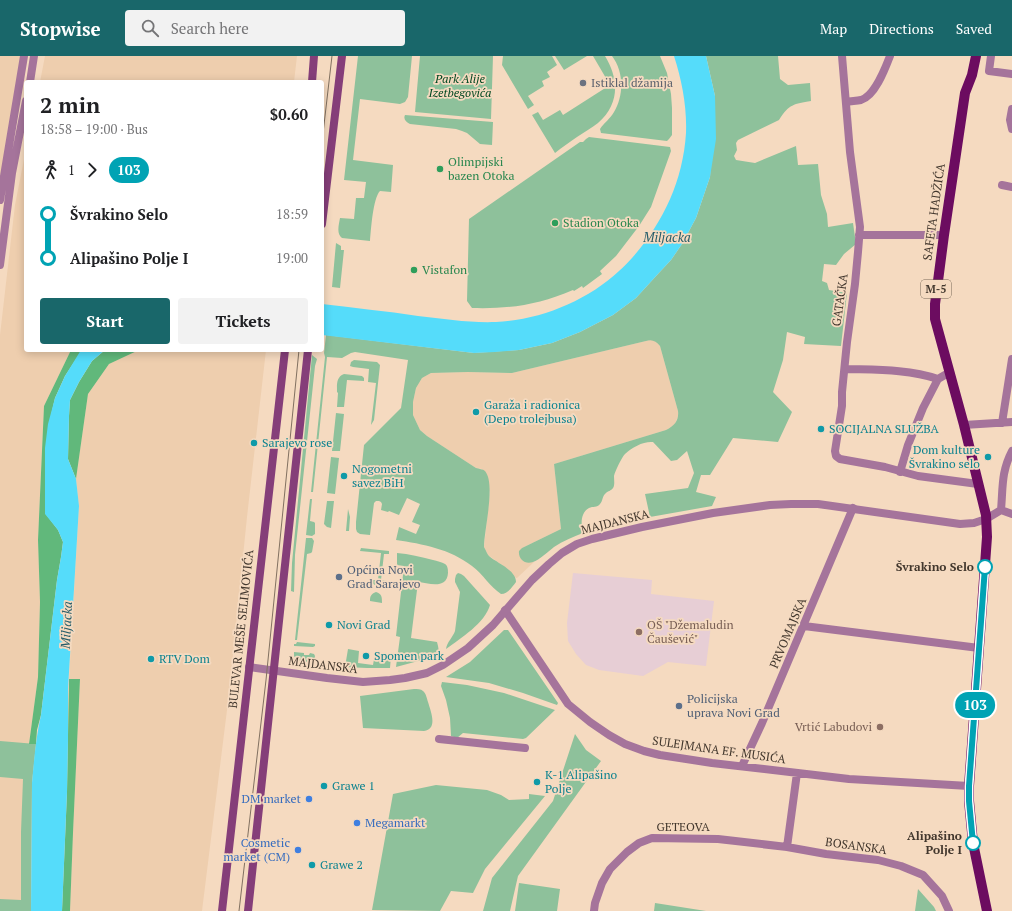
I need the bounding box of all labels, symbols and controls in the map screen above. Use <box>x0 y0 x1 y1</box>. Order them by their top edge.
search box <box>125 10 405 46</box>
text: Stopwise <box>20 16 101 41</box>
icon: search <box>139 17 161 39</box>
text: Search here <box>171 18 249 38</box>
text: Map <box>820 19 847 38</box>
text: Directions <box>869 19 934 38</box>
text: Saved <box>956 19 992 38</box>
park label: Park Alije Izetbegovića <box>428 71 491 100</box>
place label: Istiklal džamija <box>591 75 673 90</box>
marker: Istiklal džamija <box>578 78 588 88</box>
text: 2 min <box>40 90 100 119</box>
text: $0.60 <box>270 104 308 124</box>
text: 18:58 – 19:00 · Bus <box>40 120 148 138</box>
place label: Olimpijski bazen Otoka <box>448 154 515 183</box>
icon: walk <box>40 159 62 181</box>
icon: forward <box>81 159 103 181</box>
text: 103 <box>117 160 141 179</box>
text: 1 <box>68 161 75 179</box>
street label: SAFETA HADŽIĆA <box>919 162 948 261</box>
marker: Olimpijski bazen Otoka <box>435 164 445 174</box>
text: Švrakino Selo <box>70 204 168 224</box>
text: 18:59 <box>276 205 308 223</box>
place label: Stadion Otoka <box>563 215 639 230</box>
marker: Stadion Otoka <box>550 218 560 228</box>
water label: Miljacka <box>642 228 691 246</box>
text: Alipašino Polje I <box>70 248 188 268</box>
text: 19:00 <box>276 249 308 267</box>
place label: Vistafon <box>422 262 467 277</box>
marker: Vistafon <box>409 265 419 275</box>
street label: GATAČKA <box>828 272 851 327</box>
road number: M-5 <box>921 280 951 298</box>
button: Start <box>40 298 170 344</box>
button: Tickets <box>178 298 308 344</box>
place label: Garaža i radionica (Depo trolejbusa) <box>484 397 580 426</box>
marker: Garaža i radionica (Depo trolejbusa) <box>471 407 481 417</box>
place label: SOCIJALNA SLUŽBA <box>829 421 940 436</box>
marker: SOCIJALNA SLUŽBA <box>816 424 826 434</box>
place label: Sarajevo rose <box>262 435 332 450</box>
marker: Sarajevo rose <box>249 438 259 448</box>
place label: Dom kulture Švrakino selo <box>909 442 980 471</box>
marker: Dom kulture Švrakino selo <box>983 452 993 462</box>
place label: Nogometni savez BiH <box>352 461 412 490</box>
marker: Nogometni savez BiH <box>339 471 349 481</box>
street label: MAJDANSKA <box>579 506 651 537</box>
street label: BULEVAR MEŠE SELIMOVIĆA <box>225 548 256 709</box>
place label: Švrakino Selo <box>896 559 974 574</box>
marker: Švrakino Selo <box>977 559 993 575</box>
place label: Općina Novi Grad Sarajevo <box>347 562 421 591</box>
marker: Općina Novi Grad Sarajevo <box>334 572 344 582</box>
street label: PRVOMAJSKA <box>766 594 809 670</box>
water label: Miljacka <box>56 601 76 650</box>
place label: Novi Grad <box>337 617 391 632</box>
place label: OŠ "Džemaludin Čaušević" <box>647 617 734 646</box>
marker: Novi Grad <box>324 620 334 630</box>
marker: OŠ "Džemaludin Čaušević" <box>634 627 644 637</box>
place label: Spomen park <box>374 648 445 663</box>
place label: RTV Dom <box>159 651 210 666</box>
marker: Spomen park <box>361 651 371 661</box>
street label: MAJDANSKA <box>288 653 359 676</box>
marker: RTV Dom <box>146 654 156 664</box>
place label: Policijska uprava Novi Grad <box>687 691 780 720</box>
line badge: 103 <box>952 692 998 718</box>
text: 103 <box>963 695 987 714</box>
marker: Policijska uprava Novi Grad <box>674 701 684 711</box>
place label: Vrtić Labudovi <box>795 719 872 734</box>
marker: Vrtić Labudovi <box>875 722 885 732</box>
street label: SULEJMANA EF. MUSIĆA <box>651 733 787 766</box>
place label: K-1 Alipašino Polje <box>545 767 618 796</box>
marker: K-1 Alipašino Polje <box>532 777 542 787</box>
place label: Grawe 1 <box>332 778 375 793</box>
marker: Grawe 1 <box>319 781 329 791</box>
place label: DM market <box>242 791 302 806</box>
marker: DM market <box>304 794 314 804</box>
place label: Megamarkt <box>365 815 426 830</box>
marker: Megamarkt <box>352 818 362 828</box>
street label: GETEOVA <box>656 819 710 834</box>
place label: Alipašino Polje I <box>907 828 963 857</box>
street label: BOSANSKA <box>824 834 888 857</box>
place label: Cosmetic market (CM) <box>223 835 290 864</box>
marker: Alipašino Polje I <box>965 835 981 851</box>
marker: Cosmetic market (CM) <box>293 845 303 855</box>
place label: Grawe 2 <box>320 857 363 872</box>
marker: Grawe 2 <box>307 860 317 870</box>

